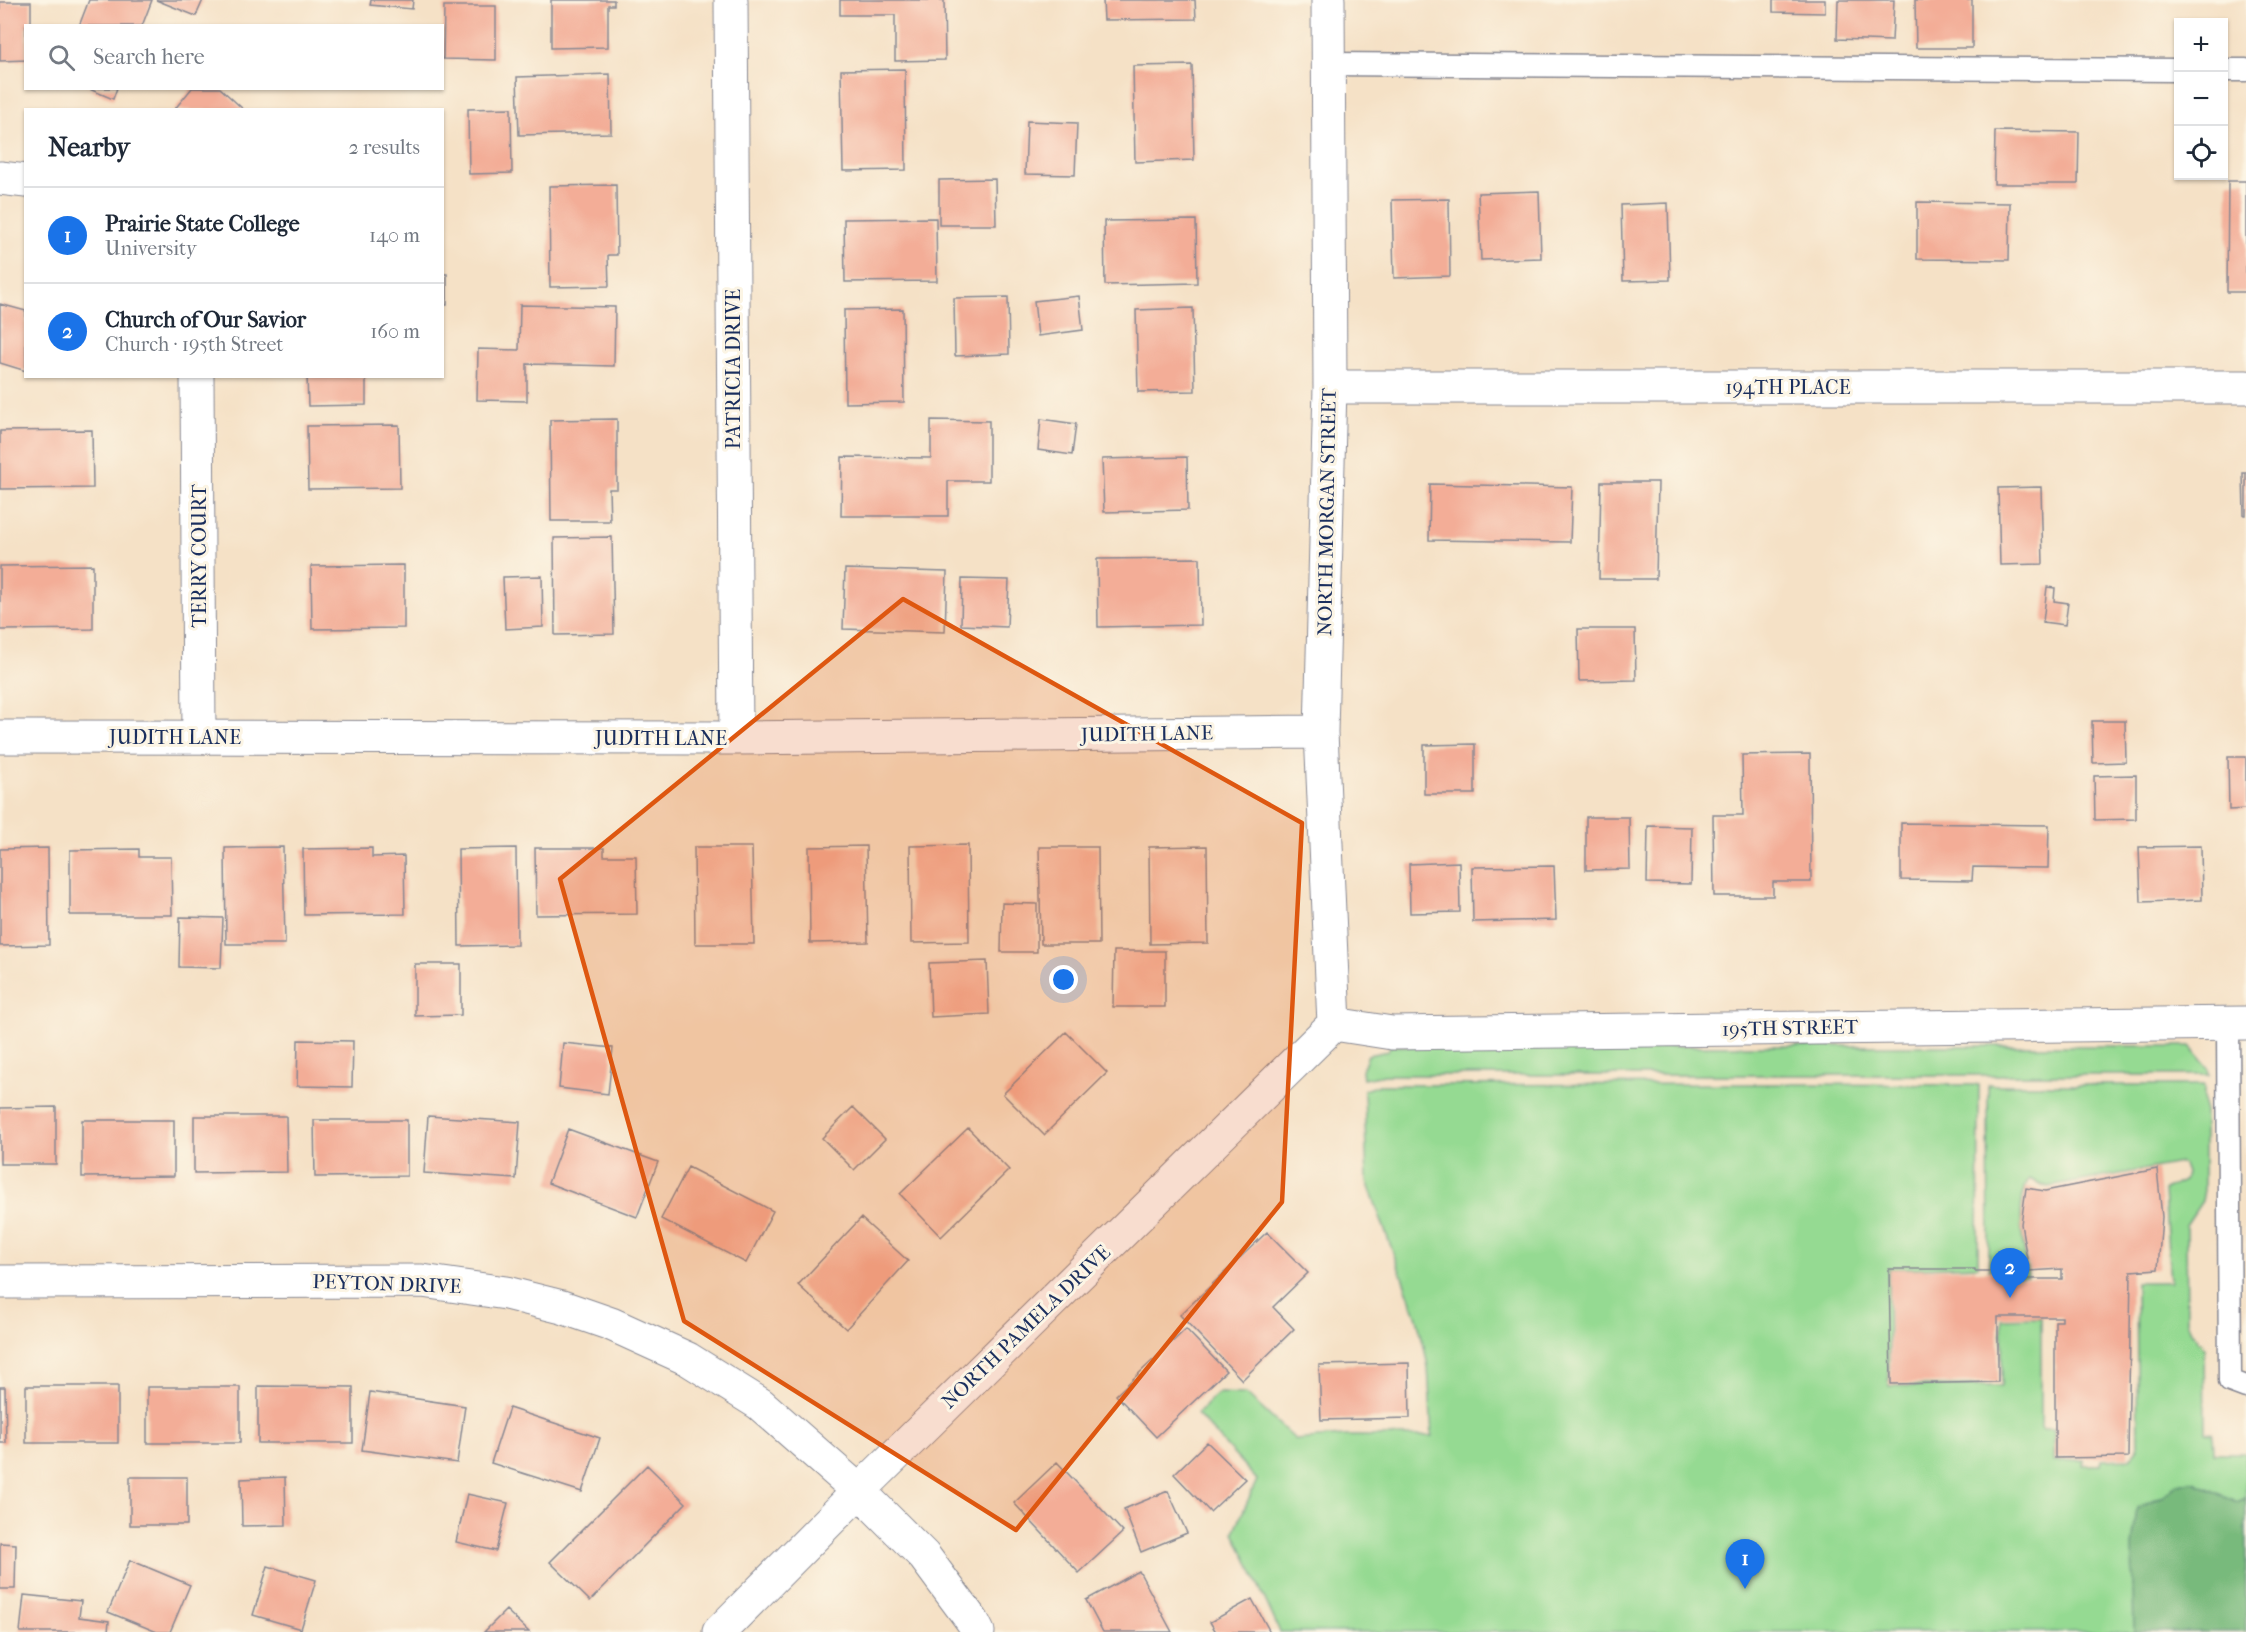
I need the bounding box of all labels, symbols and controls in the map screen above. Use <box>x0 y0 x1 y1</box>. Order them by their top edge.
map controls <box>2174 18 2228 180</box>
button: + <box>2174 18 2228 72</box>
search box <box>24 24 444 90</box>
icon: search <box>45 41 78 74</box>
text: Search here <box>93 44 205 70</box>
button: − <box>2174 72 2228 126</box>
button: locate <box>2174 126 2228 180</box>
text: Nearby <box>48 132 130 163</box>
text: 2 results <box>349 136 420 159</box>
text: Prairie State College <box>105 211 300 237</box>
text: 1 <box>64 224 71 247</box>
text: 140 m <box>369 224 420 247</box>
text: University <box>105 237 197 260</box>
street label: PATRICIA DRIVE <box>722 289 745 449</box>
text: Church of Our Savior <box>105 307 306 333</box>
text: 2 <box>62 320 73 343</box>
text: 160 m <box>370 320 420 343</box>
text: Church · 195th Street <box>105 333 283 356</box>
street label: 194TH PLACE <box>1725 376 1851 399</box>
street label: NORTH MORGAN STREET <box>1313 387 1341 636</box>
street label: TERRY COURT <box>188 484 211 628</box>
street label: JUDITH LANE <box>1079 721 1213 747</box>
street label: JUDITH LANE <box>107 726 241 749</box>
street label: JUDITH LANE <box>593 727 727 750</box>
your location <box>1049 965 1078 994</box>
street label: 195TH STREET <box>1722 1015 1859 1041</box>
street label: NORTH PAMELA DRIVE <box>937 1241 1115 1413</box>
pin: 2 <box>1990 1248 2030 1298</box>
street label: PEYTON DRIVE <box>312 1270 462 1298</box>
pin: 1 <box>1726 1540 1764 1589</box>

